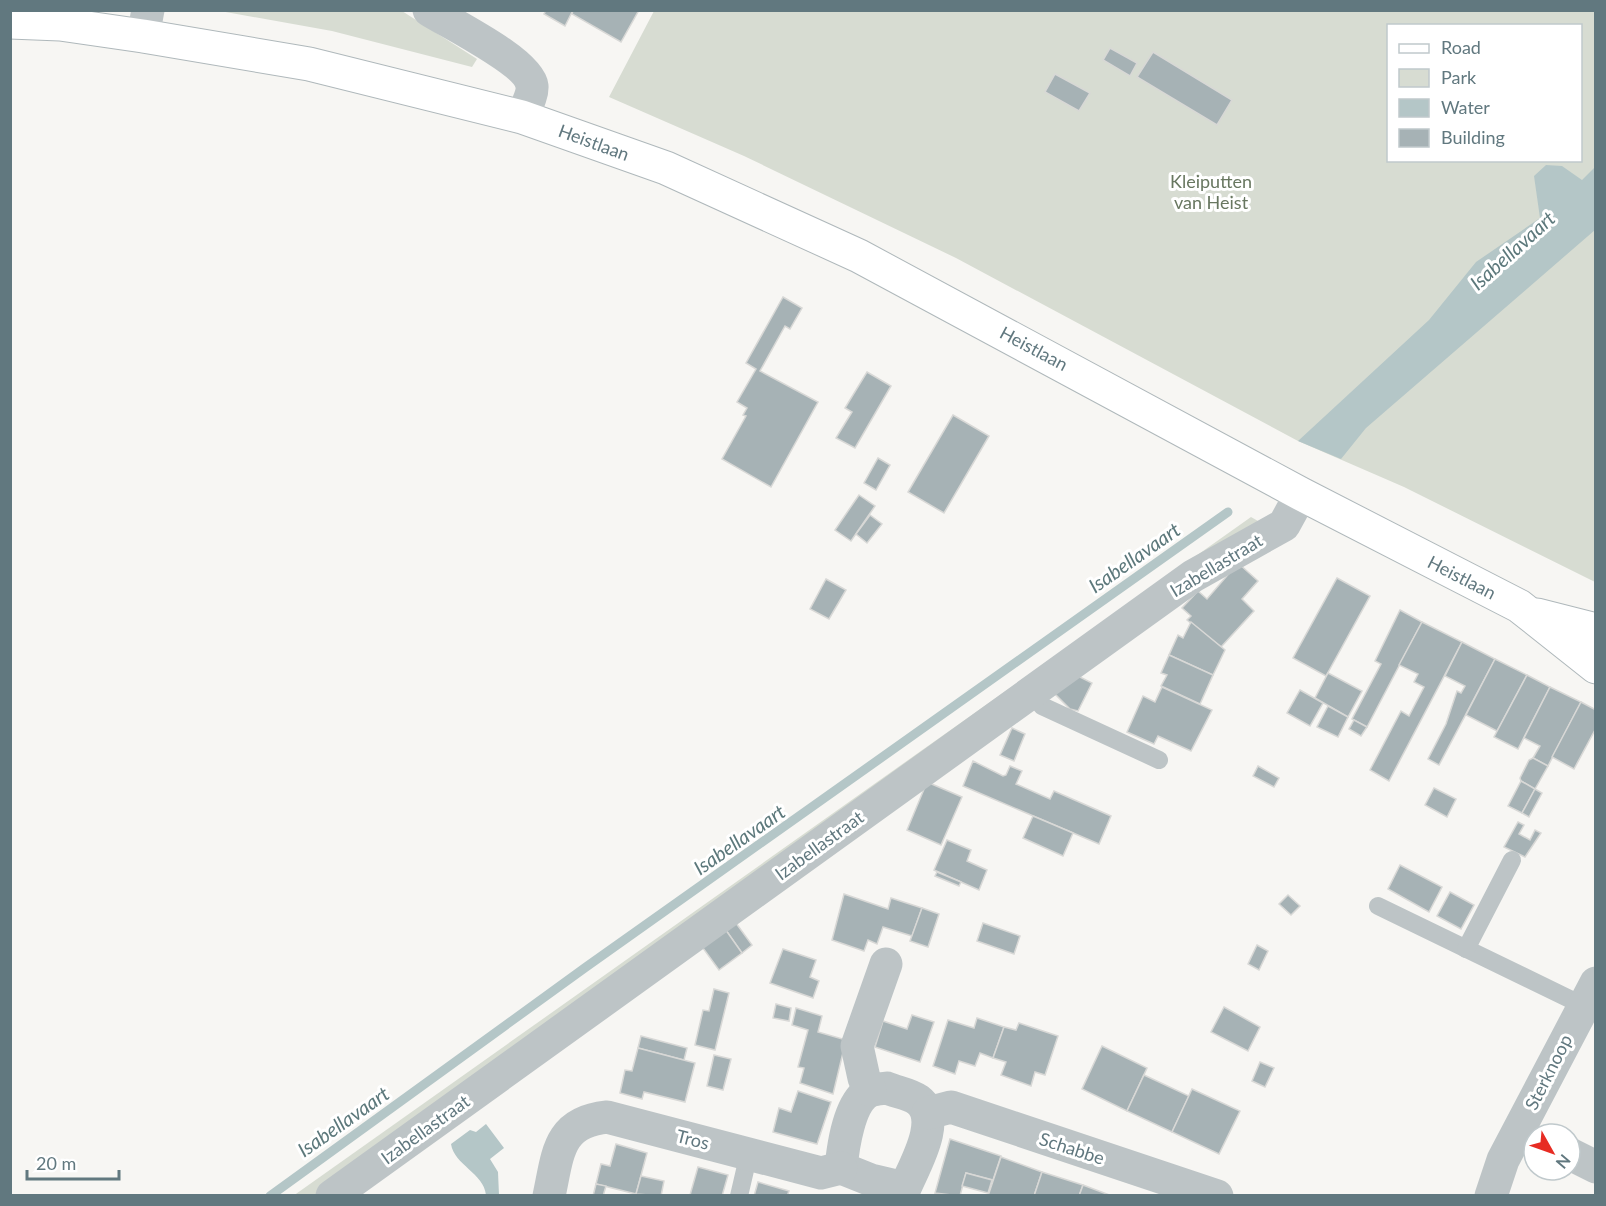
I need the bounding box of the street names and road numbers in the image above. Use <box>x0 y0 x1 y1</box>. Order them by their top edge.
street label: Heistlaan <box>556 119 632 165</box>
street label: Heistlaan <box>996 321 1072 375</box>
street label: Izabellastraat <box>1166 529 1267 601</box>
street label: Heistlaan <box>1424 550 1500 604</box>
street label: Izabellastraat <box>771 805 868 884</box>
street label: Sterknoop <box>1520 1031 1576 1113</box>
street label: Izabellastraat <box>377 1089 474 1168</box>
street label: Tros <box>674 1124 712 1154</box>
street label: Schabbe <box>1037 1127 1107 1169</box>

